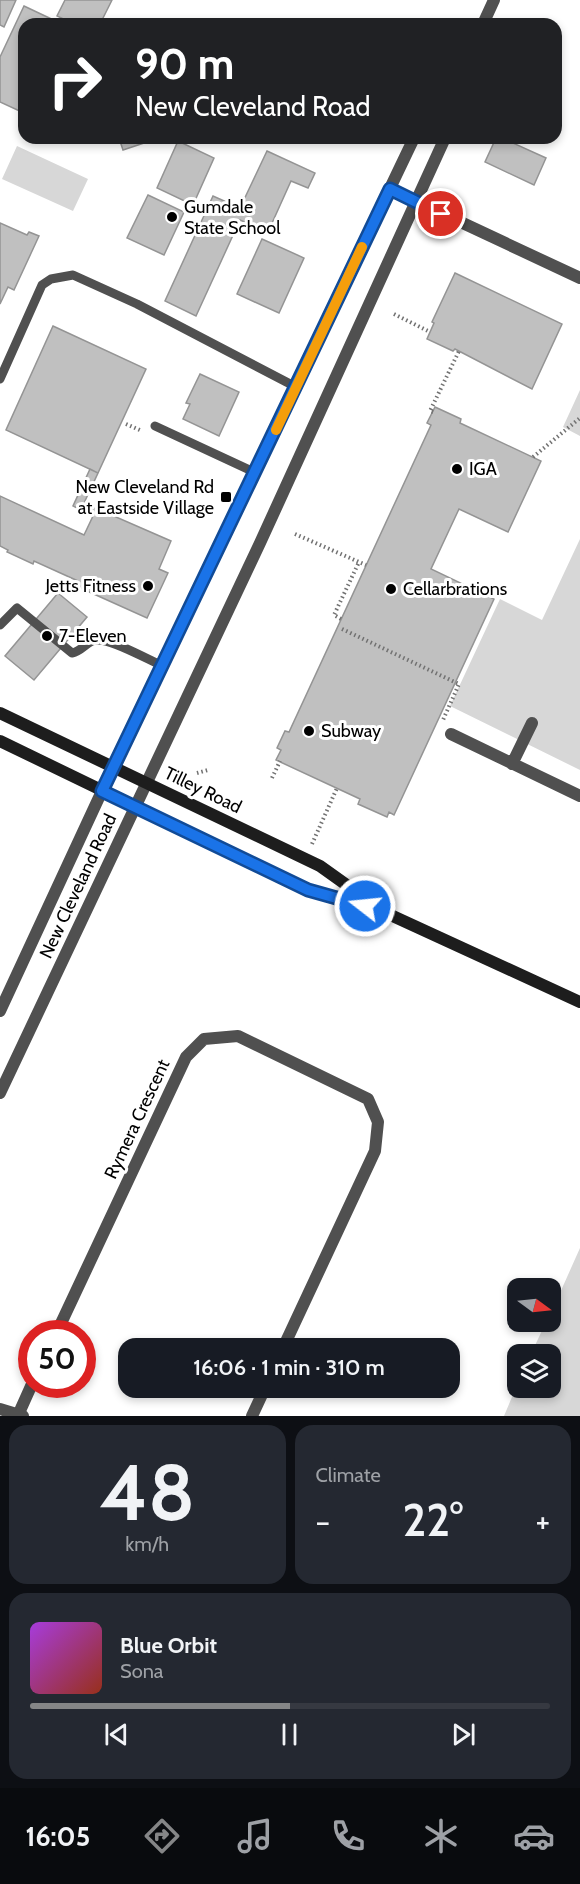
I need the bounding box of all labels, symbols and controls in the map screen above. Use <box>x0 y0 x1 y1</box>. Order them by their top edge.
text: 90 m <box>135 38 234 90</box>
icon: right <box>36 42 114 120</box>
text: New Cleveland Road <box>135 90 371 123</box>
pin <box>415 188 466 239</box>
place label: Gumdale State School <box>184 196 281 239</box>
icon: arrive <box>424 197 457 230</box>
marker: Gumdale State School <box>165 210 179 224</box>
place label: IGA <box>469 458 497 480</box>
marker: IGA <box>450 462 464 476</box>
place label: New Cleveland Rd at Eastside Village <box>75 476 214 519</box>
marker: New Cleveland Rd at Eastside Village <box>219 490 233 504</box>
place label: Jetts Fitness <box>44 575 136 597</box>
place label: Cellarbrations <box>403 578 507 600</box>
marker: Jetts Fitness <box>141 579 155 593</box>
marker: Cellarbrations <box>384 582 398 596</box>
place label: 7-Eleven <box>59 625 127 647</box>
marker: 7-Eleven <box>40 629 54 643</box>
place label: Subway <box>321 720 381 742</box>
marker: Subway <box>302 724 316 738</box>
street label: Tilley Road <box>161 762 245 818</box>
street label: New Cleveland Road <box>35 810 121 962</box>
position arrow <box>333 874 397 938</box>
street label: Rymera Crescent <box>100 1056 174 1182</box>
north arrow <box>507 1278 561 1332</box>
map controls <box>507 1278 561 1398</box>
speed limit sign: 50 <box>18 1320 96 1398</box>
button: layers <box>507 1344 561 1398</box>
text: 16:06 · 1 min · 310 m <box>193 1354 385 1381</box>
text: 48 <box>99 1445 195 1540</box>
text: Climate <box>316 1463 381 1487</box>
text: 22° <box>403 1493 463 1547</box>
text: − <box>316 1501 330 1541</box>
text: + <box>535 1501 550 1541</box>
text: km/h <box>125 1532 169 1556</box>
text: Blue Orbit <box>120 1632 217 1659</box>
text: Sona <box>120 1659 163 1683</box>
icon: previous <box>100 1718 133 1751</box>
icon: pause <box>273 1718 306 1751</box>
icon: next <box>447 1718 480 1751</box>
icon: directions <box>141 1815 183 1857</box>
icon: music <box>234 1815 276 1857</box>
icon: phone <box>327 1815 369 1857</box>
icon: climate <box>420 1815 462 1857</box>
icon: car <box>513 1815 555 1857</box>
text: 16:05 <box>25 1820 90 1853</box>

